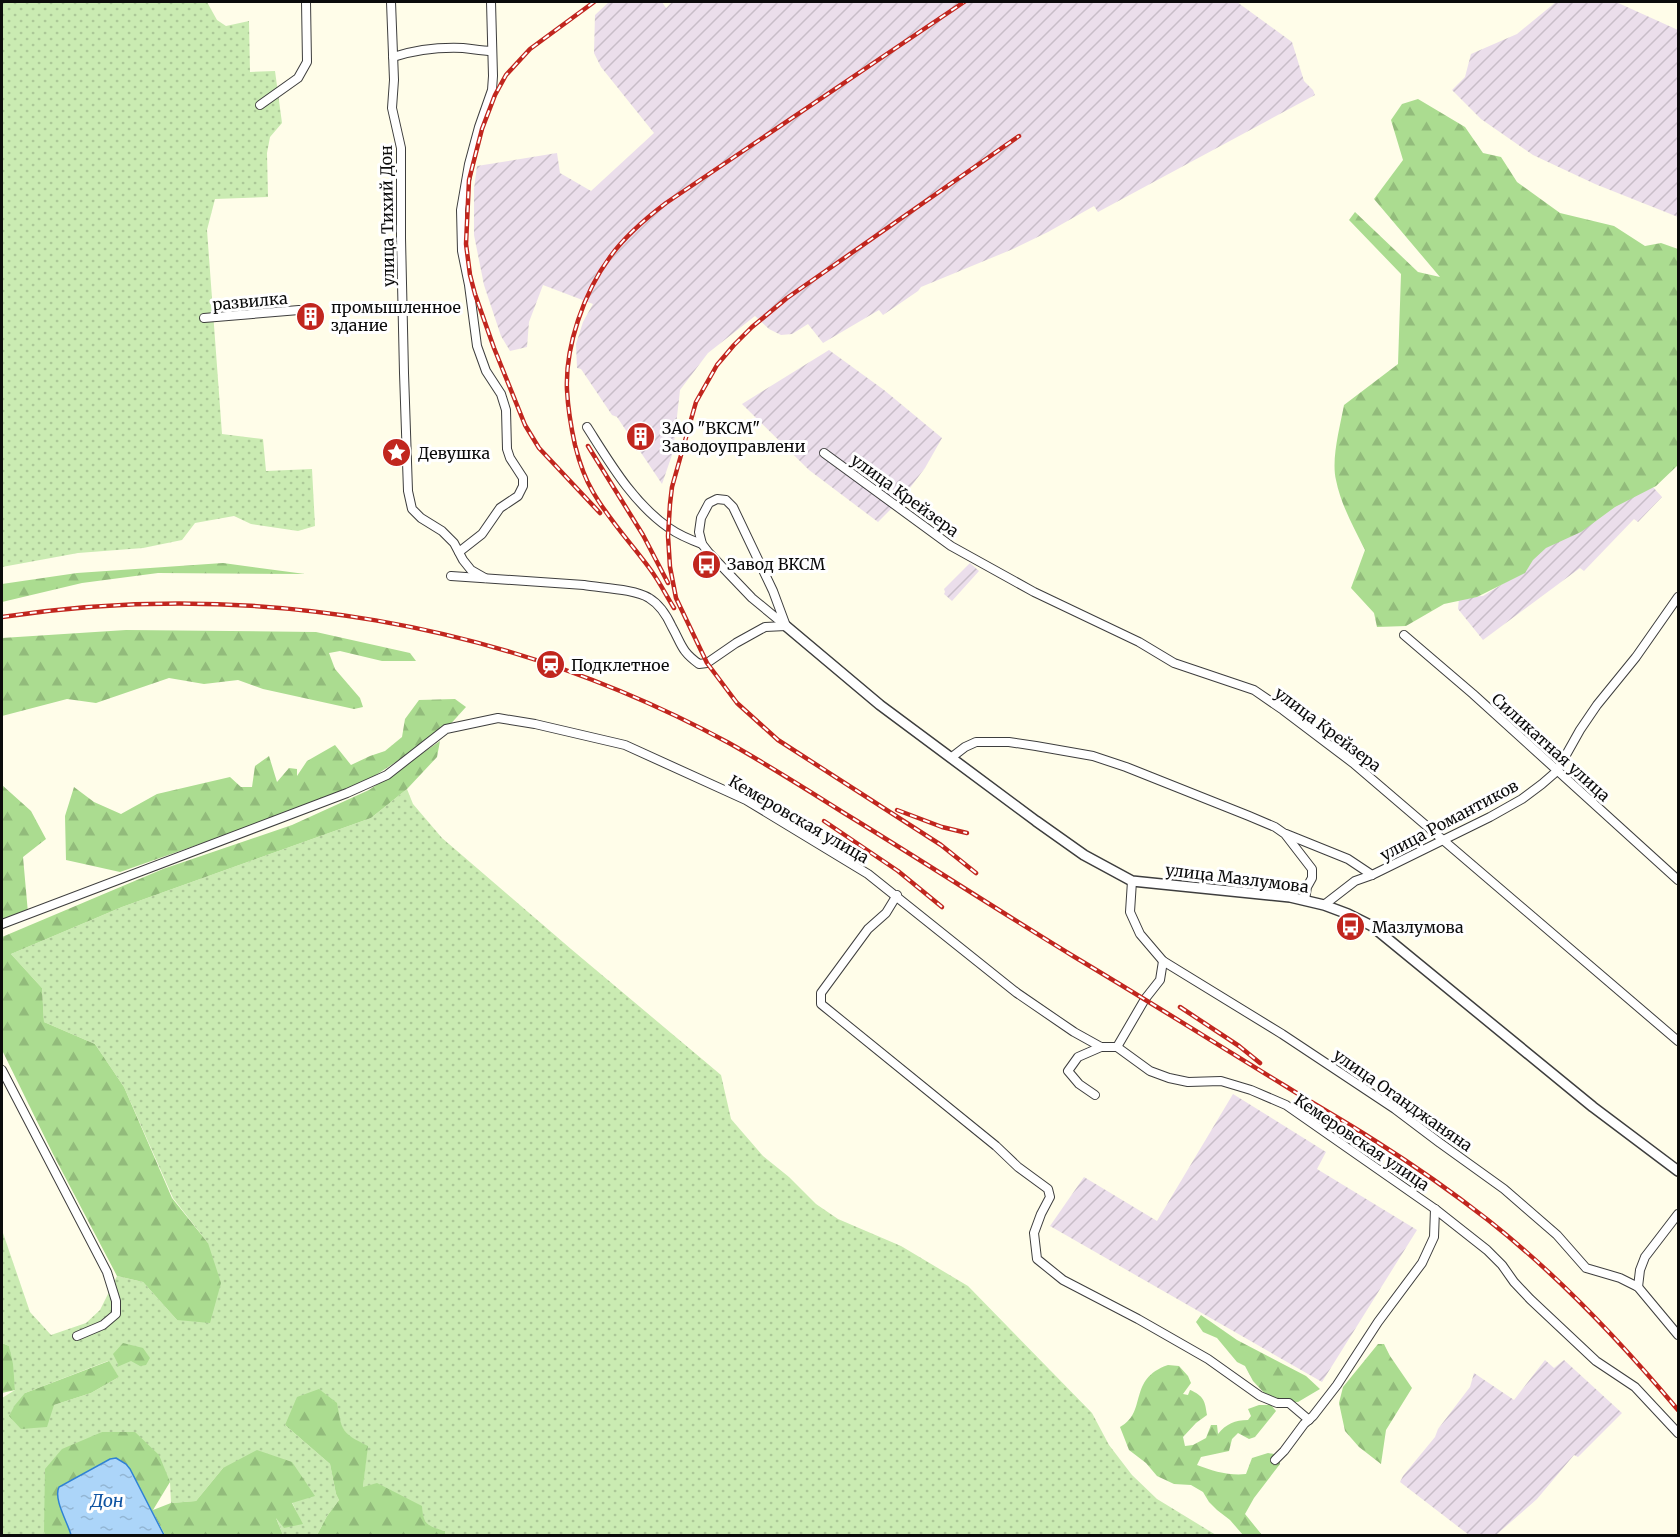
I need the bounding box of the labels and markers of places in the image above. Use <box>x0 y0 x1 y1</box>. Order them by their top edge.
place label: промышленное здание <box>331 297 461 335</box>
building icon: промышленное здание <box>294 300 326 332</box>
place label: ЗАО "ВКСМ" Заводоуправлени <box>662 418 806 456</box>
building icon: ЗАО "ВКСМ" Заводоуправлени <box>625 421 657 453</box>
place icon: Девушка <box>381 437 413 469</box>
place label: Девушка <box>418 443 490 463</box>
bus stop icon: Завод ВКСМ <box>690 548 722 580</box>
place label: Завод ВКСМ <box>727 554 825 574</box>
station icon: Подклетное <box>534 649 566 681</box>
place label: Подклетное <box>571 655 669 675</box>
bus stop icon: Мазлумова <box>1335 911 1367 943</box>
place label: Мазлумова <box>1372 917 1464 937</box>

